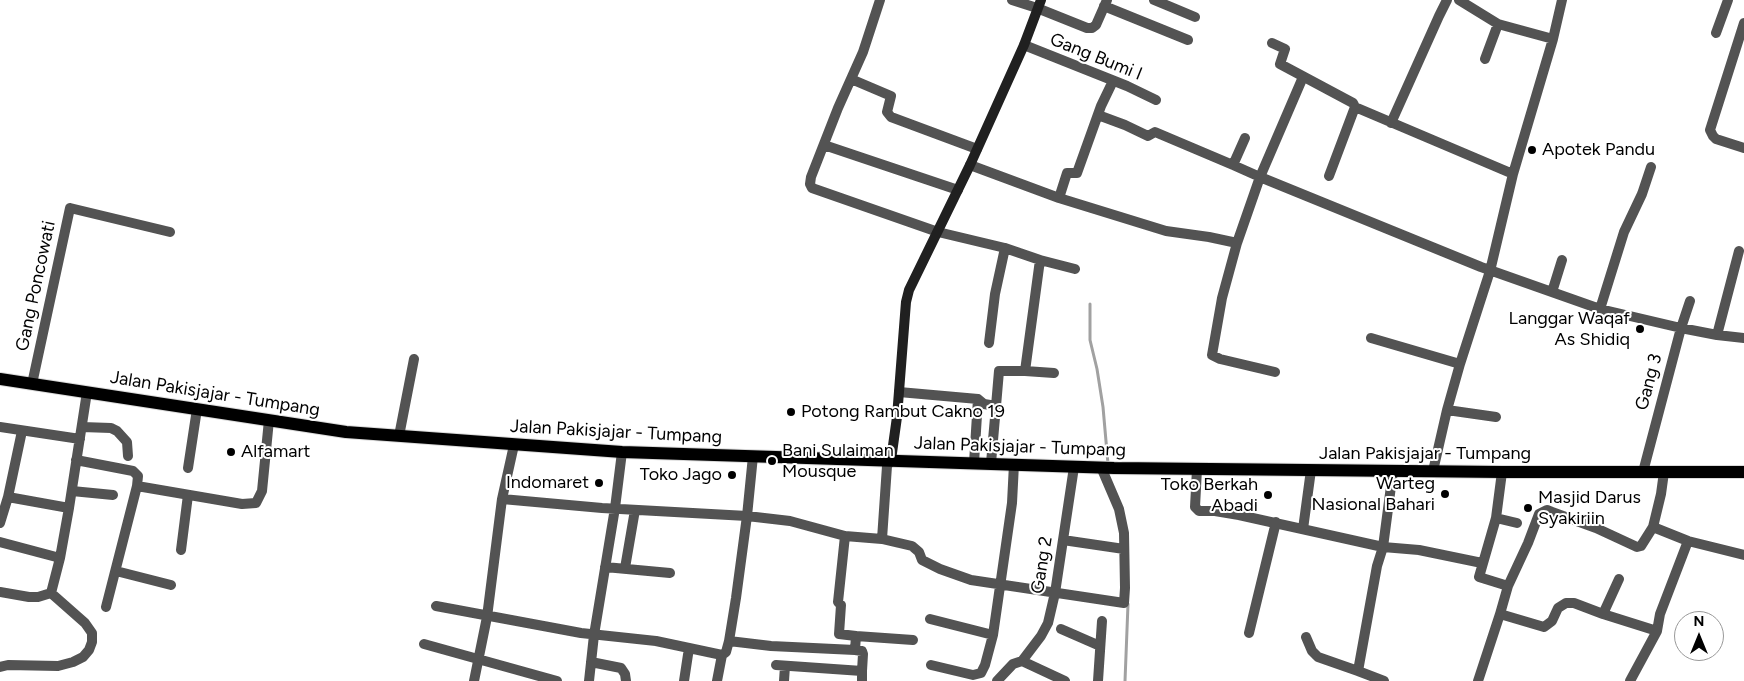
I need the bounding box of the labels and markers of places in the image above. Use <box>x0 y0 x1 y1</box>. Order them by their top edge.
place label: Apotek Pandu <box>1542 139 1655 161</box>
marker: Apotek Pandu <box>1526 144 1538 156</box>
place label: Langgar Waqaf As Shidiq <box>1509 308 1630 350</box>
marker: Langgar Waqaf As Shidiq <box>1634 323 1646 335</box>
place label: Potong Rambut Cakno 19 <box>801 401 1005 423</box>
marker: Potong Rambut Cakno 19 <box>785 406 797 418</box>
place label: Bani Sulaiman Mousque <box>782 440 894 482</box>
place label: Alfamart <box>241 441 310 463</box>
marker: Alfamart <box>225 446 237 458</box>
marker: Bani Sulaiman Mousque <box>766 455 778 467</box>
place label: Toko Jago <box>640 464 722 486</box>
marker: Toko Jago <box>726 469 738 481</box>
place label: Indomaret <box>506 472 589 494</box>
place label: Warteg Nasional Bahari <box>1312 473 1435 516</box>
place label: Toko Berkah Abadi <box>1161 474 1258 516</box>
marker: Indomaret <box>593 477 605 489</box>
place label: Masjid Darus Syakiriin <box>1538 487 1641 530</box>
marker: Warteg Nasional Bahari <box>1439 488 1451 500</box>
marker: Toko Berkah Abadi <box>1262 489 1274 501</box>
marker: Masjid Darus Syakiriin <box>1522 502 1534 514</box>

